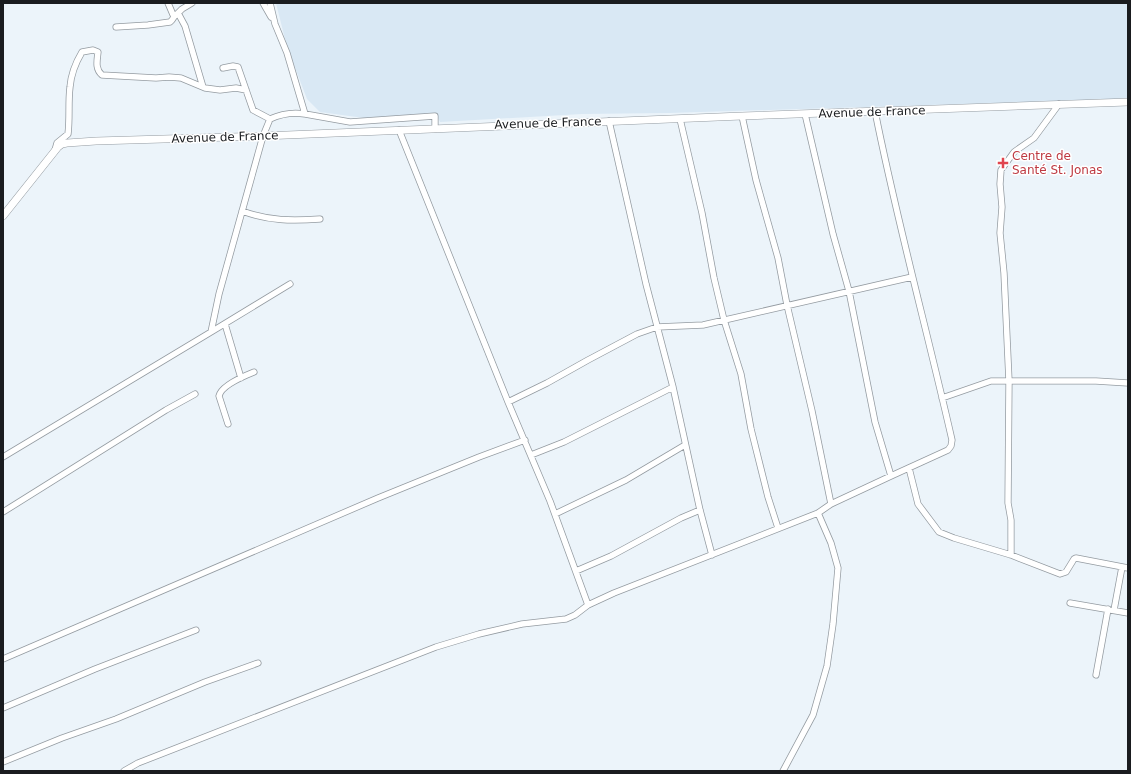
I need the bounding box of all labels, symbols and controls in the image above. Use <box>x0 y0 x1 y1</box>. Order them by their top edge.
street label: Avenue de France <box>818 103 926 121</box>
street label: Avenue de France <box>494 114 602 132</box>
street label: Avenue de France <box>171 128 279 146</box>
place label: Centre de Santé St. Jonas <box>1012 149 1103 177</box>
marker: Centre de Santé St. Jonas <box>997 157 1009 169</box>

